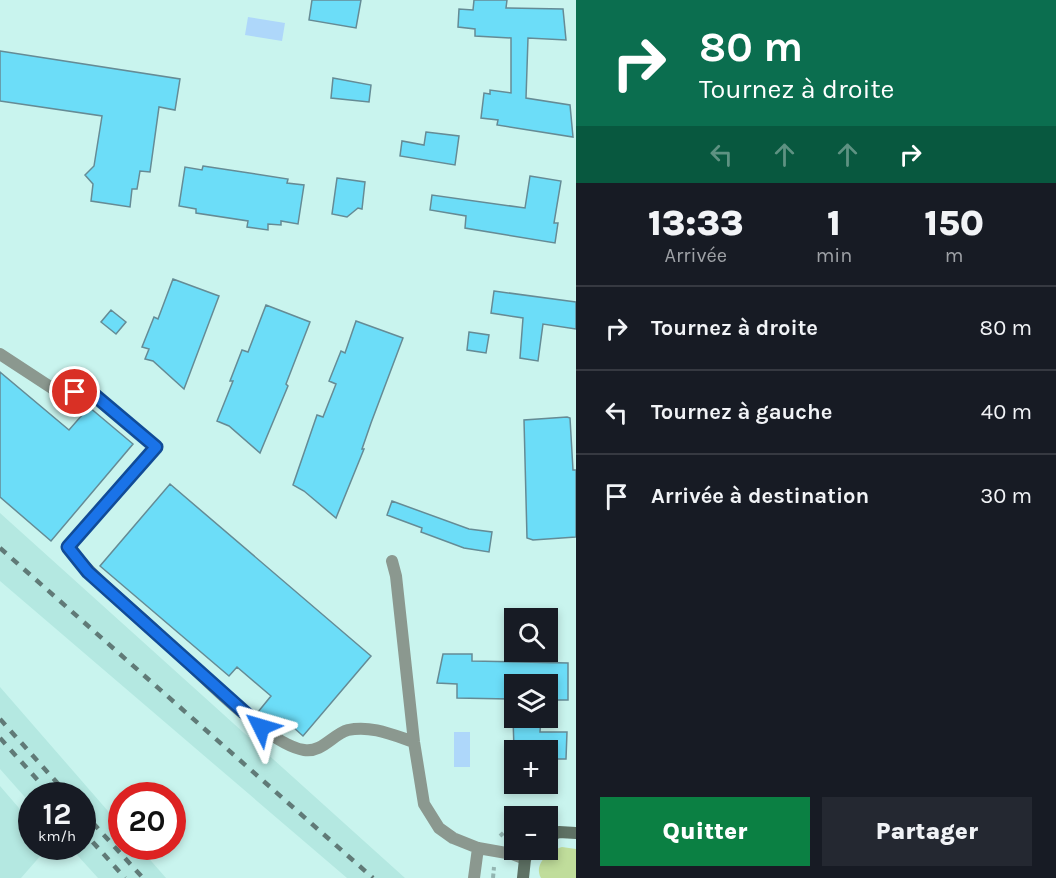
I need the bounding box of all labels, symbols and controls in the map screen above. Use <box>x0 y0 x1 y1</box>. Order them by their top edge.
text: 80 m <box>699 22 803 72</box>
icon: right <box>600 24 678 102</box>
text: Tournez à droite <box>699 73 894 105</box>
icon: left <box>705 138 738 171</box>
icon: ahead <box>768 138 801 171</box>
icon: ahead <box>831 138 864 171</box>
icon: right <box>894 138 927 171</box>
text: 13:33 <box>648 202 744 244</box>
text: 1 <box>827 202 841 244</box>
text: 150 <box>924 202 984 244</box>
text: Arrivée <box>665 244 727 267</box>
text: min <box>816 244 852 267</box>
text: m <box>945 244 964 267</box>
icon: right <box>600 312 633 345</box>
text: Tournez à droite <box>651 315 818 341</box>
text: 80 m <box>980 315 1032 341</box>
pin <box>49 366 100 417</box>
icon: arrive <box>58 375 91 408</box>
icon: left <box>600 396 633 429</box>
text: Tournez à gauche <box>651 399 832 425</box>
text: 40 m <box>981 399 1032 425</box>
icon: arrive <box>600 480 633 513</box>
text: Arrivée à destination <box>651 483 869 509</box>
text: 30 m <box>980 483 1032 509</box>
map controls <box>504 608 558 860</box>
button: search <box>504 608 558 662</box>
button: layers <box>504 674 558 728</box>
position arrow <box>229 695 293 759</box>
button: + <box>504 740 558 794</box>
speed limit sign: 20 <box>108 782 186 860</box>
text: 12 <box>43 796 71 832</box>
button: Quitter <box>600 797 810 866</box>
button: Partager <box>822 797 1032 866</box>
button: − <box>504 806 558 860</box>
text: km/h <box>38 827 76 845</box>

